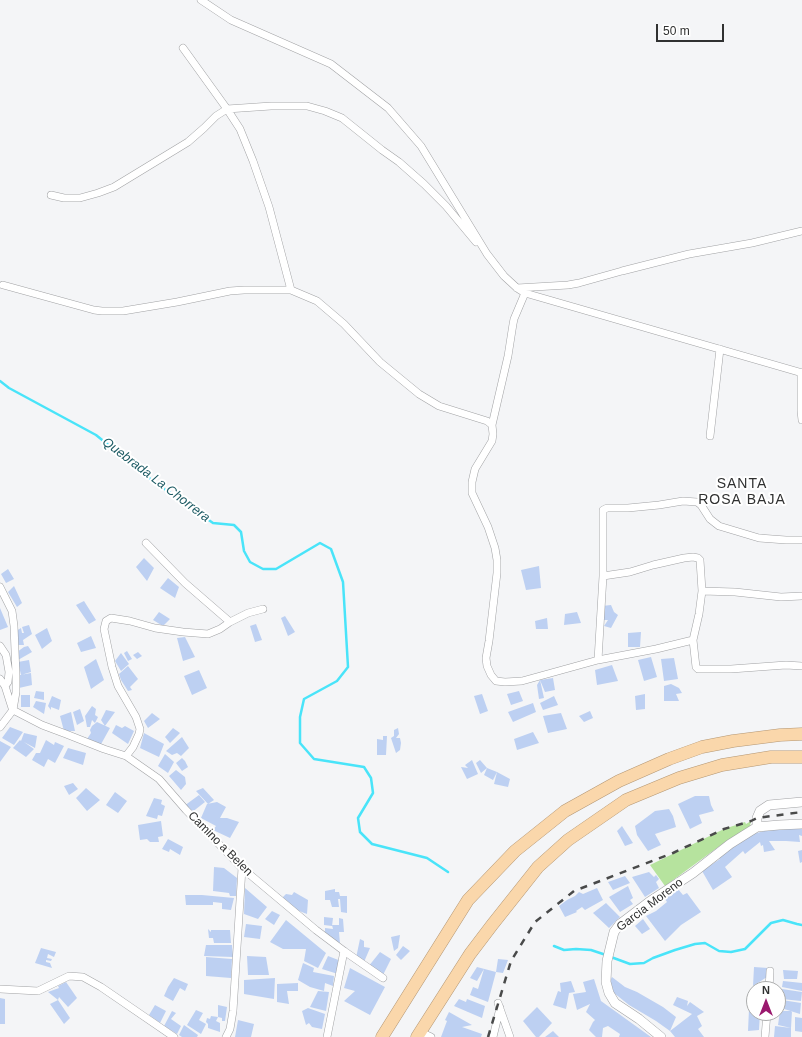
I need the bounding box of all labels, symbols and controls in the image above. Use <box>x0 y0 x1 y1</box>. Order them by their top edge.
scale bar <box>658 16 726 42</box>
text: 50 m <box>663 24 690 38</box>
water label: Quebrada La Chorrera <box>99 434 213 526</box>
district label: SANTA ROSA BAJA <box>698 476 786 508</box>
street label: Camino a Belen <box>185 809 255 879</box>
street label: Garcia Moreno <box>614 875 686 935</box>
north arrow <box>746 981 786 1021</box>
text: N <box>762 984 770 996</box>

